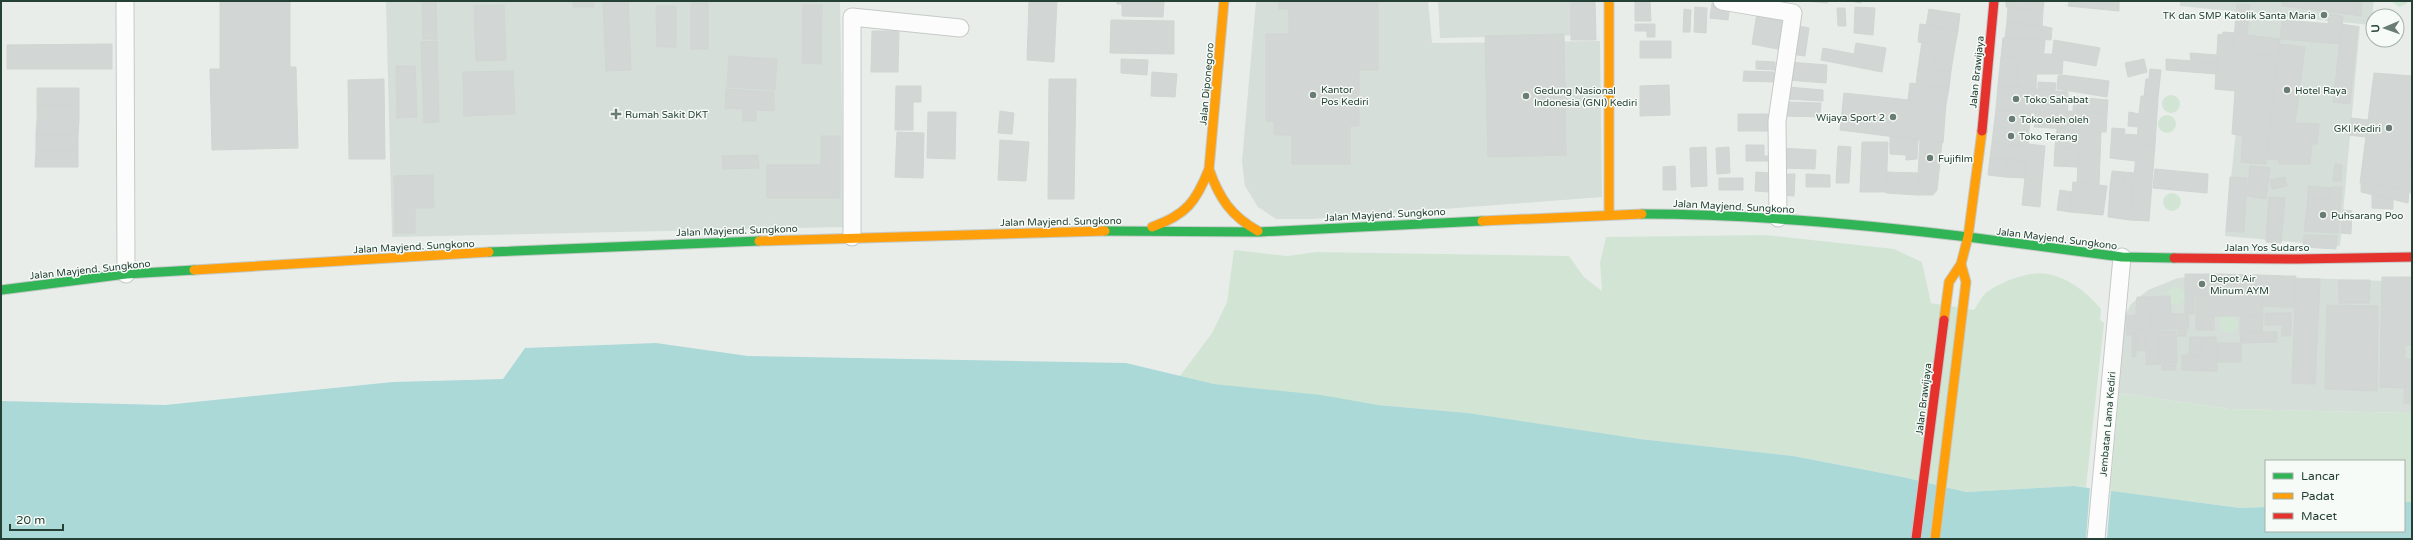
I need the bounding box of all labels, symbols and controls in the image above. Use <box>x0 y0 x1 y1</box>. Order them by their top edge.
north arrow <box>2365 8 2405 48</box>
place label: TK dan SMP Katolik Santa Maria <box>2163 10 2316 22</box>
marker: TK dan SMP Katolik Santa Maria <box>2319 10 2329 20</box>
text: U <box>2369 24 2382 33</box>
street label: Jalan Brawijaya <box>1967 35 1987 109</box>
street label: Jalan Diponegoro <box>1197 42 1217 126</box>
place label: Kantor Pos Kediri <box>1321 84 1369 108</box>
place label: Gedung Nasional Indonesia (GNI) Kediri <box>1534 85 1637 109</box>
marker: Hotel Raya <box>2282 85 2292 95</box>
place label: Hotel Raya <box>2295 85 2347 97</box>
marker: Kantor Pos Kediri <box>1308 90 1318 100</box>
marker: Gedung Nasional Indonesia (GNI) Kediri <box>1521 91 1531 101</box>
marker: Toko Sahabat <box>2011 94 2021 104</box>
place label: Toko Sahabat <box>2024 94 2089 106</box>
marker: Rumah Sakit DKT <box>610 108 622 120</box>
place label: Rumah Sakit DKT <box>625 109 708 121</box>
place label: Wijaya Sport 2 <box>1816 112 1885 124</box>
marker: Wijaya Sport 2 <box>1888 112 1898 122</box>
marker: Toko oleh oleh <box>2007 114 2017 124</box>
place label: Toko oleh oleh <box>2020 114 2089 126</box>
place label: GKI Kediri <box>2334 123 2381 135</box>
marker: GKI Kediri <box>2384 123 2394 133</box>
marker: Toko Terang <box>2006 131 2016 141</box>
place label: Toko Terang <box>2019 131 2078 143</box>
marker: Fujifilm <box>1925 153 1935 163</box>
place label: Fujifilm <box>1938 153 1973 165</box>
street label: Jalan Mayjend. Sungkono <box>1673 198 1795 216</box>
street label: Jalan Mayjend. Sungkono <box>1324 206 1446 224</box>
marker: Puhsarang Poo <box>2318 210 2328 220</box>
place label: Puhsarang Poo <box>2331 210 2403 222</box>
street label: Jalan Mayjend. Sungkono <box>1000 215 1122 229</box>
street label: Jalan Mayjend. Sungkono <box>676 223 798 239</box>
street label: Jalan Mayjend. Sungkono <box>1996 226 2118 252</box>
street label: Jalan Mayjend. Sungkono <box>353 238 475 256</box>
street label: Jalan Yos Sudarso <box>2225 242 2310 254</box>
street label: Jalan Mayjend. Sungkono <box>29 258 151 282</box>
place label: Depot Air Minum AYM <box>2210 273 2269 297</box>
marker: Depot Air Minum AYM <box>2197 279 2207 289</box>
street label: Jalan Brawijaya <box>1914 362 1934 436</box>
street label: Jembatan Lama Kediri <box>2097 371 2119 477</box>
legend <box>2265 460 2405 532</box>
text: Lancar <box>2301 469 2340 483</box>
text: Padat <box>2301 489 2335 503</box>
scale bar <box>10 506 63 532</box>
text: Macet <box>2301 509 2337 523</box>
text: 20 m <box>16 513 45 527</box>

